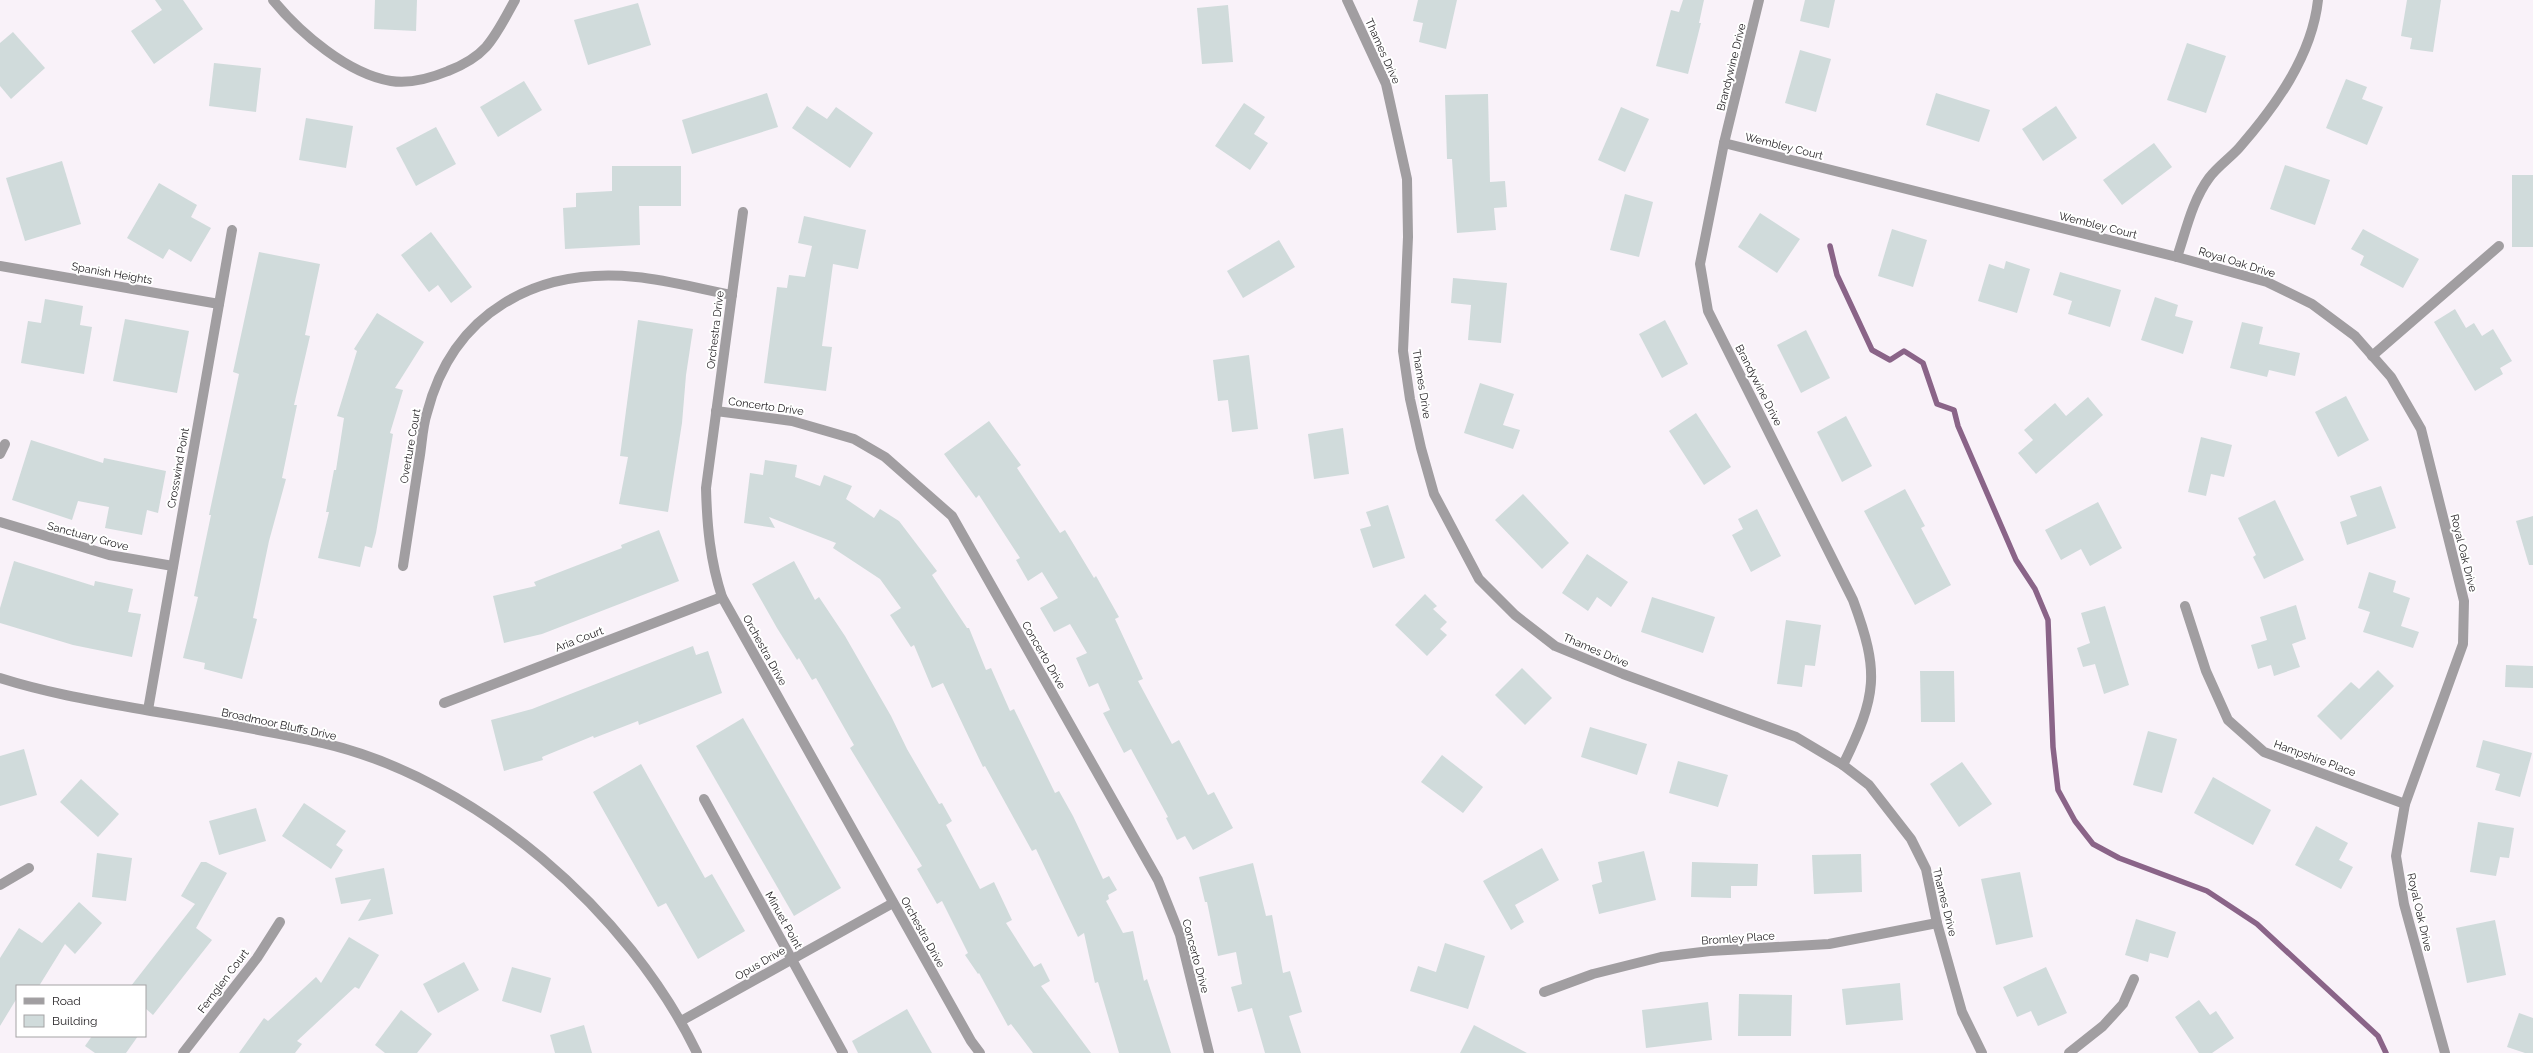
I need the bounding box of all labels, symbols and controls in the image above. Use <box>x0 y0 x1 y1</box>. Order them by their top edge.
street label: Thames Drive <box>1362 17 1403 86</box>
street label: Brandywine Drive <box>1714 22 1749 112</box>
street label: Wembley Court <box>1743 130 1825 163</box>
street label: Wembley Court <box>2057 209 2139 242</box>
street label: Royal Oak Drive <box>2197 245 2277 281</box>
street label: Spanish Heights <box>70 260 153 287</box>
street label: Orchestra Drive <box>704 290 727 370</box>
street label: Brandywine Drive <box>1732 342 1785 429</box>
street label: Thames Drive <box>1410 348 1433 420</box>
street label: Concerto Drive <box>727 395 805 418</box>
street label: Overture Court <box>398 407 424 484</box>
street label: Crosswind Point <box>165 427 192 509</box>
street label: Royal Oak Drive <box>2448 513 2480 594</box>
street label: Sanctuary Grove <box>46 519 130 554</box>
street label: Orchestra Drive <box>740 613 790 688</box>
street label: Concerto Drive <box>1019 619 1068 692</box>
street label: Aria Court <box>553 624 605 655</box>
street label: Thames Drive <box>1561 631 1631 670</box>
street label: Broadmoor Bluffs Drive <box>220 706 338 743</box>
street label: Hampshire Place <box>2272 738 2358 780</box>
street label: Thames Drive <box>1930 867 1959 938</box>
street label: Royal Oak Drive <box>2404 872 2435 953</box>
street label: Minuet Point <box>762 889 805 951</box>
street label: Orchestra Drive <box>898 895 948 970</box>
street label: Concerto Drive <box>1179 918 1212 995</box>
street label: Bromley Place <box>1701 929 1776 948</box>
street label: Opus Drive <box>733 944 788 983</box>
street label: Fernglen Court <box>195 947 252 1016</box>
legend <box>16 985 146 1037</box>
text: Road <box>52 994 81 1008</box>
text: Building <box>52 1014 98 1028</box>

